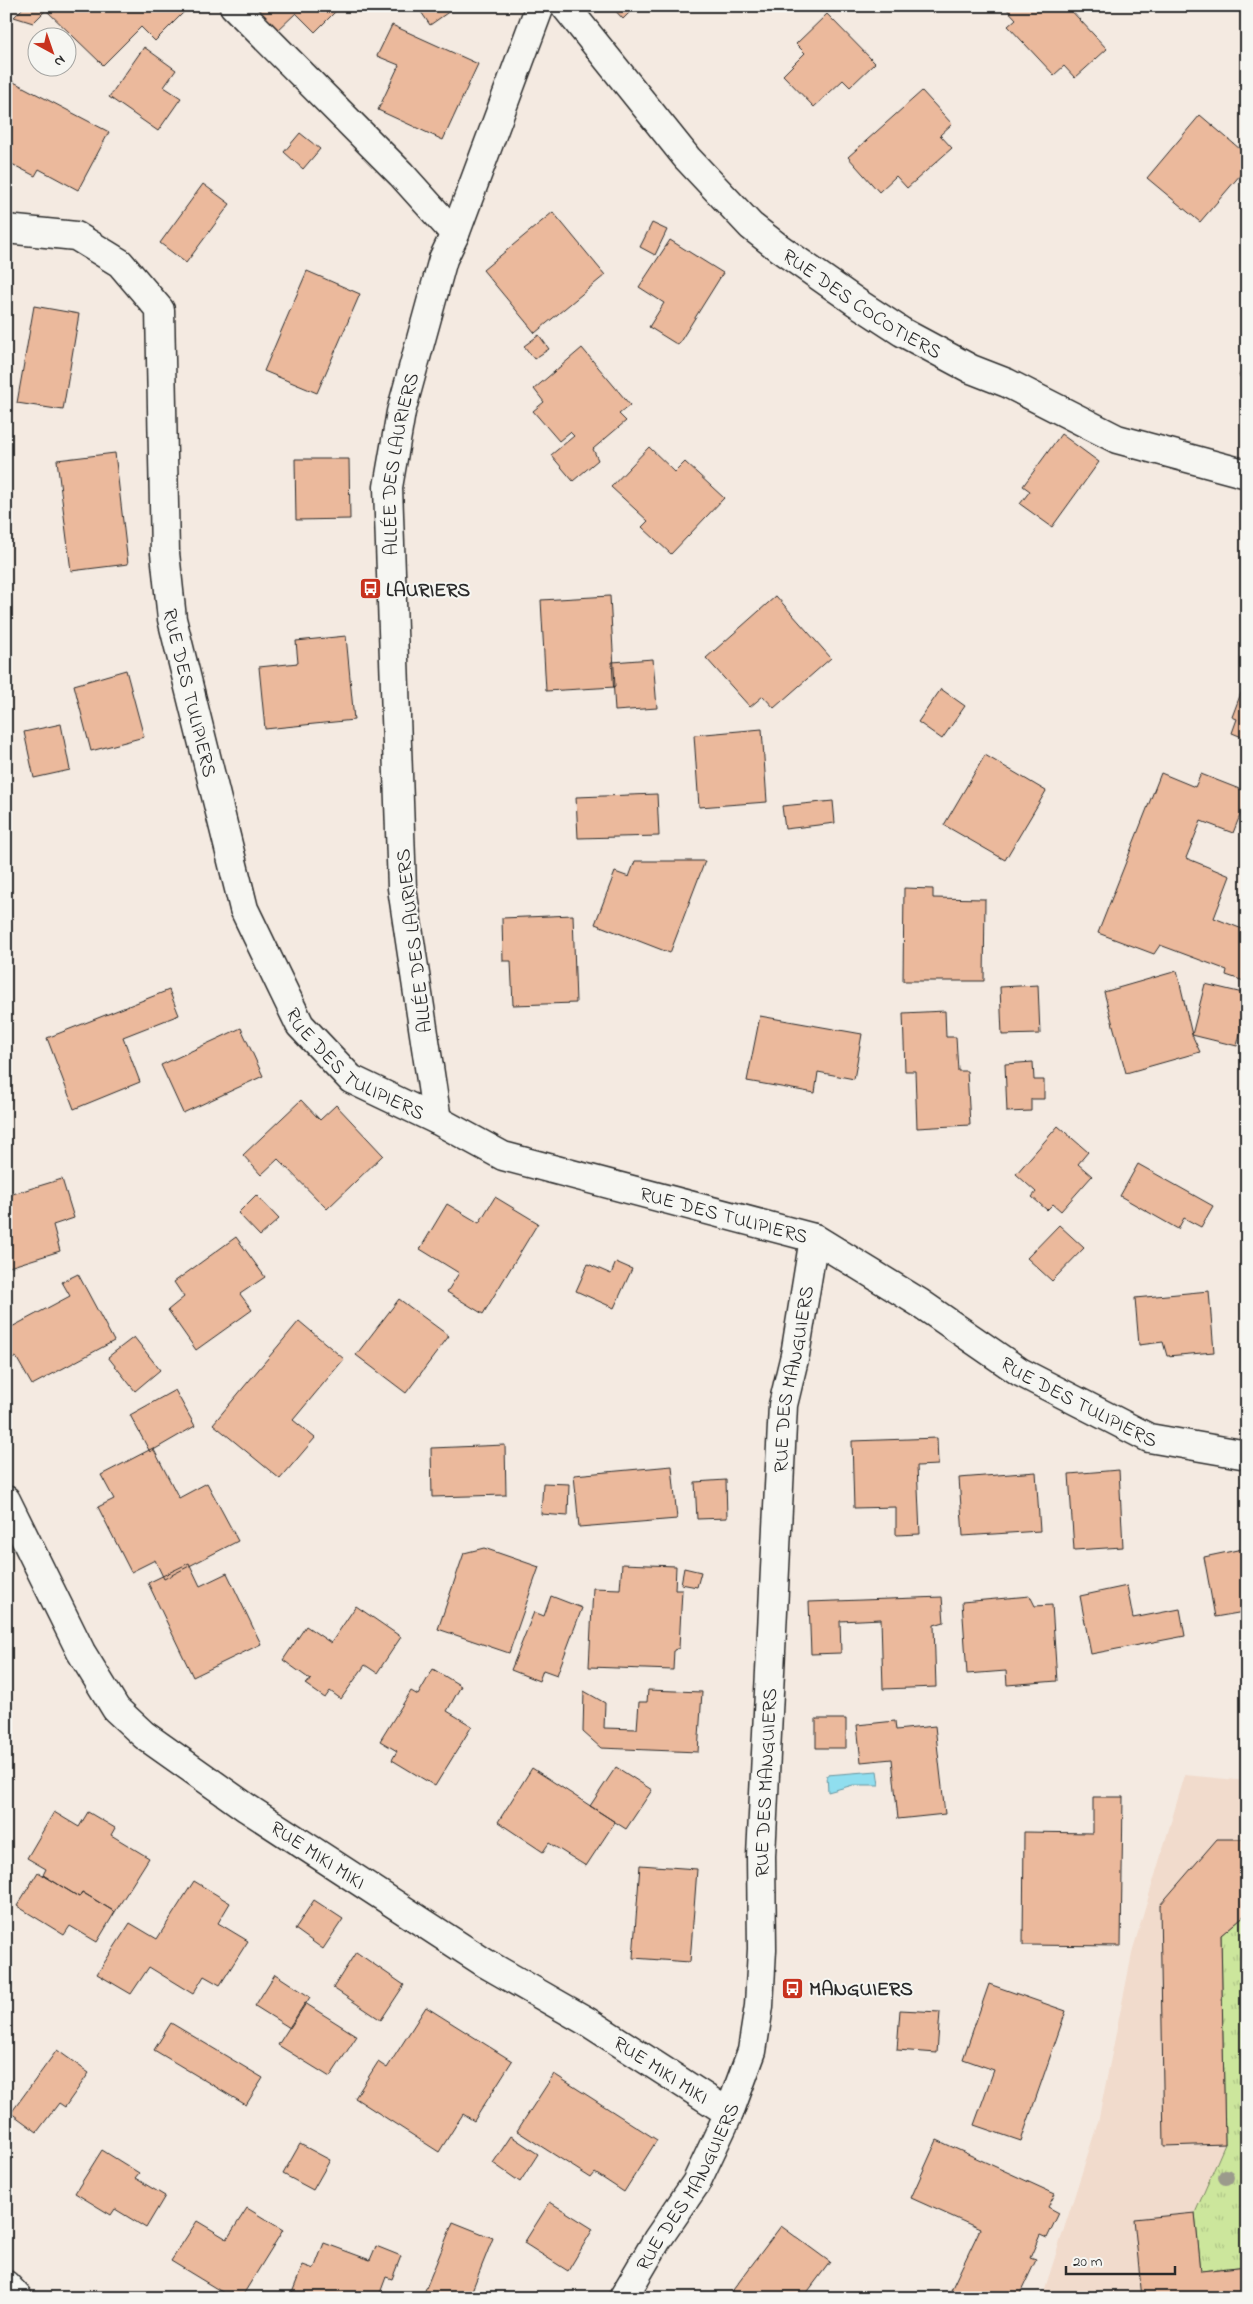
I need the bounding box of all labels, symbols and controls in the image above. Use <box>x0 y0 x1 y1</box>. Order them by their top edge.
north arrow <box>28 28 78 78</box>
text: N <box>49 50 70 72</box>
street label: RUE DES COCOTIERS <box>776 243 946 368</box>
street label: ALLÉE DES LAURIERS <box>376 370 428 556</box>
bus stop icon: LAURIERS <box>358 577 382 601</box>
place label: LAURIERS <box>386 577 470 606</box>
street label: RUE DES TULIPIERS <box>154 607 223 781</box>
street label: ALLÉE DES LAURIERS <box>390 847 441 1034</box>
street label: RUE DES TULIPIERS <box>277 1003 429 1129</box>
street label: RUE DES TULIPIERS <box>636 1181 811 1253</box>
street label: RUE DES MANGUIERS <box>768 1284 823 1473</box>
street label: RUE DES TULIPIERS <box>994 1351 1159 1456</box>
street label: RUE DES MANGUIERS <box>749 1687 786 1877</box>
street label: RUE MIKI MIKI <box>264 1815 370 1898</box>
bus stop icon: MANGUIERS <box>781 1976 805 2000</box>
place label: MANGUIERS <box>809 1976 913 2005</box>
street label: RUE MIKI MIKI <box>607 2030 713 2113</box>
street label: RUE DES MANGUIERS <box>630 2099 748 2277</box>
scale bar <box>1066 2244 1174 2276</box>
text: 20 m <box>1073 2251 1103 2273</box>

